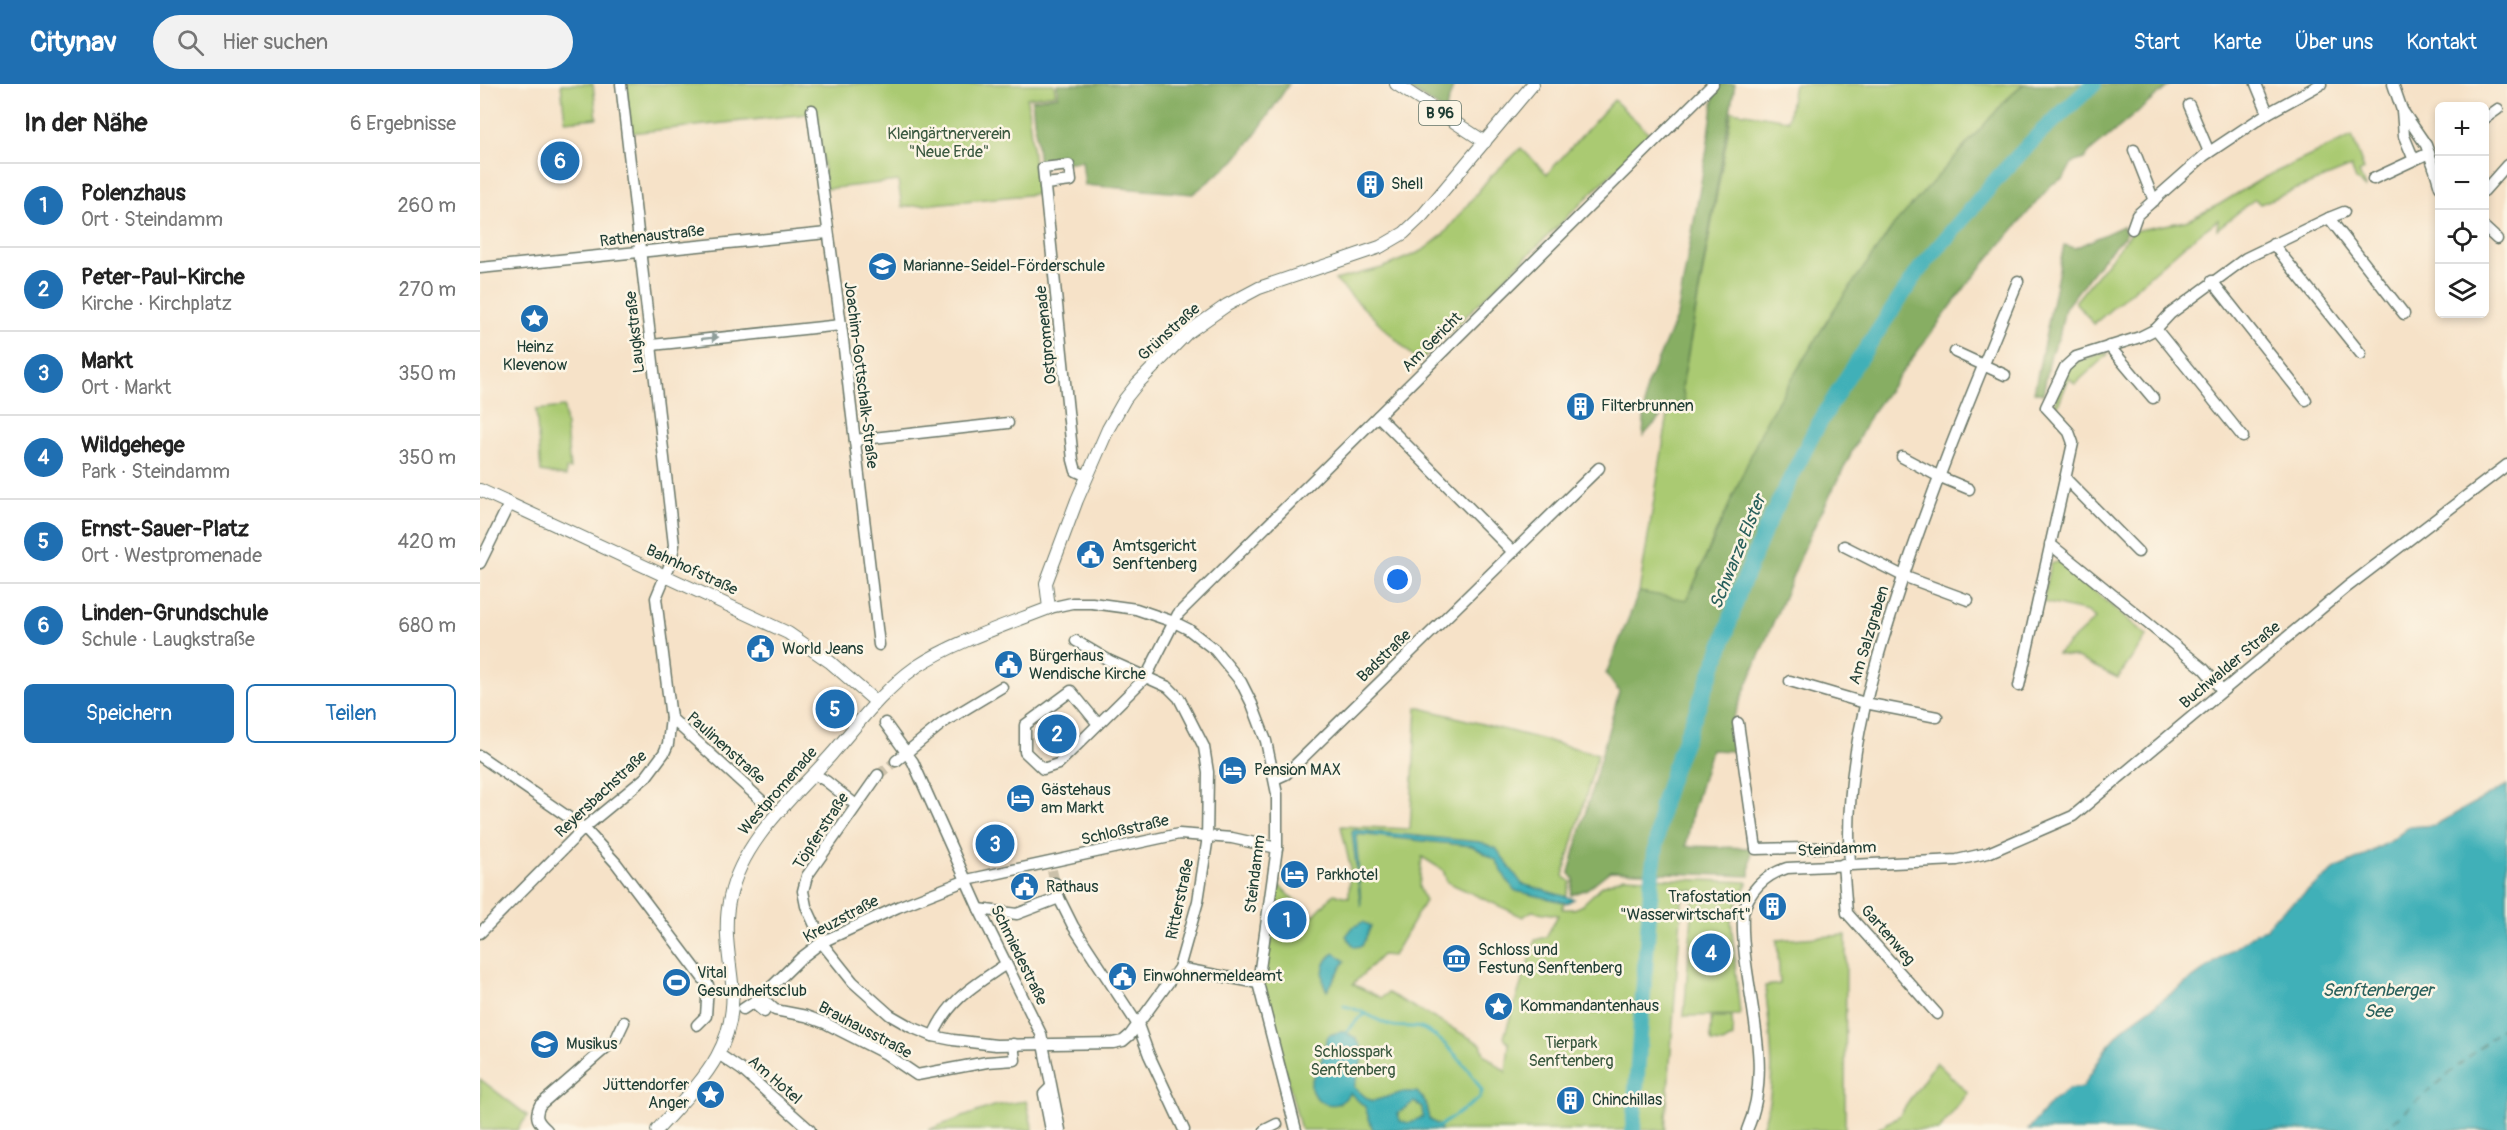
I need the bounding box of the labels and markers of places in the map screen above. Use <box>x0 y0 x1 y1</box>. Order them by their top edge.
pin: 6 <box>540 138 580 184</box>
building icon: Shell <box>1354 168 1386 200</box>
place label: Shell <box>1391 174 1423 194</box>
school or university icon: Marianne-Seidel-Förderschule <box>866 250 898 282</box>
place label: Marianne-Seidel-Förderschule <box>903 256 1105 276</box>
place icon: Heinz Klevenow <box>519 303 551 335</box>
place label: Heinz Klevenow <box>503 337 568 375</box>
building icon: Filterbrunnen <box>1564 390 1596 422</box>
place label: Filterbrunnen <box>1601 396 1694 416</box>
place label: Amtsgericht Senftenberg <box>1112 536 1197 574</box>
public building icon: Amtsgericht Senftenberg <box>1075 539 1107 571</box>
public building icon: World Jeans <box>745 633 777 665</box>
place label: World Jeans <box>782 639 864 659</box>
place label: Bürgerhaus Wendische Kirche <box>1029 646 1146 684</box>
public building icon: Bürgerhaus Wendische Kirche <box>992 649 1024 681</box>
pin: 5 <box>816 686 854 732</box>
pin: 2 <box>1038 712 1076 756</box>
hotel icon: Pension MAX <box>1217 754 1249 786</box>
place label: Pension MAX <box>1254 760 1341 780</box>
place label: Gästehaus am Markt <box>1041 780 1111 818</box>
hotel icon: Gästehaus am Markt <box>1004 783 1036 815</box>
pin: 3 <box>976 822 1014 867</box>
hotel icon: Parkhotel <box>1279 859 1311 891</box>
place label: Parkhotel <box>1316 865 1378 885</box>
public building icon: Rathaus <box>1009 871 1041 903</box>
place label: Rathaus <box>1046 877 1099 897</box>
place label: Trafostation "Wasserwirtschaft" <box>1620 887 1751 925</box>
building icon: Trafostation "Wasserwirtschaft" <box>1756 890 1788 922</box>
pin: 1 <box>1268 898 1306 942</box>
pin: 4 <box>1692 930 1730 976</box>
place label: Schloss und Festung Senftenberg <box>1478 940 1622 978</box>
museum icon: Schloss und Festung Senftenberg <box>1441 943 1473 975</box>
public building icon: Einwohnermeldeamt <box>1106 960 1138 992</box>
place label: Vital Gesundheitsclub <box>697 963 807 1001</box>
sports icon: Vital Gesundheitsclub <box>660 966 692 998</box>
place label: Einwohnermeldeamt <box>1143 966 1283 986</box>
place icon: Kommandantenhaus <box>1483 990 1515 1022</box>
place label: Kommandantenhaus <box>1520 996 1659 1016</box>
school or university icon: Musikus <box>529 1028 561 1060</box>
place label: Musikus <box>566 1034 617 1054</box>
place label: Jüttendorfer Anger <box>603 1075 689 1113</box>
place icon: Jüttendorfer Anger <box>694 1078 726 1110</box>
building icon: Chinchillas <box>1555 1084 1587 1116</box>
place label: Chinchillas <box>1592 1090 1662 1110</box>

